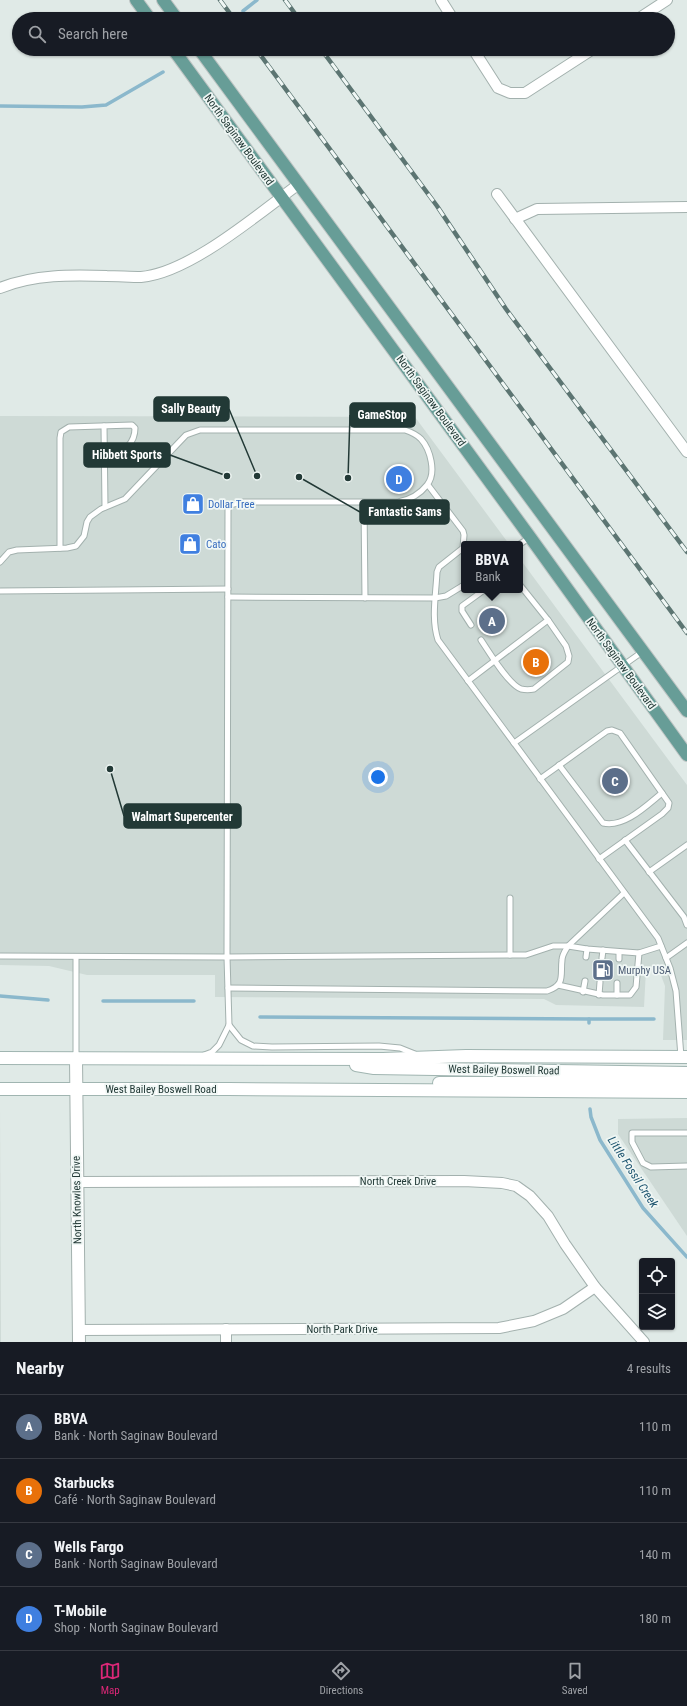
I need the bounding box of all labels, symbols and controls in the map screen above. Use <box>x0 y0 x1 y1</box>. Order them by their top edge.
search box <box>12 12 675 56</box>
icon: search <box>26 23 48 45</box>
text: Search here <box>58 25 128 43</box>
street label: North Saginaw Boulevard <box>202 92 276 188</box>
street label: North Saginaw Boulevard <box>394 353 468 449</box>
callout: Sally Beauty <box>154 397 229 421</box>
text: Sally Beauty <box>161 402 221 416</box>
callout: GameStop <box>350 403 415 427</box>
text: GameStop <box>357 408 407 422</box>
callout: Hibbett Sports <box>84 443 170 467</box>
text: Hibbett Sports <box>92 448 163 462</box>
pin: D <box>386 464 412 494</box>
shop icon: Dollar Tree <box>180 491 206 517</box>
place label: Dollar Tree <box>208 498 255 511</box>
callout: Fantastic Sams <box>360 500 449 524</box>
text: Fantastic Sams <box>368 505 442 519</box>
shop icon: Cato <box>177 531 203 557</box>
place label: Cato <box>206 538 227 551</box>
popup <box>461 541 523 593</box>
text: BBVA <box>475 551 509 569</box>
text: Bank <box>475 569 501 584</box>
pin: A <box>479 606 505 636</box>
street label: North Saginaw Boulevard <box>584 616 658 712</box>
pin: B <box>523 647 549 677</box>
pin: C <box>602 766 628 796</box>
your location <box>368 767 388 787</box>
callout: Walmart Supercenter <box>124 804 241 828</box>
text: Walmart Supercenter <box>131 810 233 824</box>
fuel station icon: Murphy USA <box>590 957 616 983</box>
place label: Murphy USA <box>618 964 672 977</box>
street label: West Bailey Boswell Road <box>448 1063 560 1077</box>
street label: West Bailey Boswell Road <box>105 1083 217 1096</box>
water label: Little Fossil Creek <box>605 1134 662 1211</box>
street label: North Knowles Drive <box>70 1156 84 1244</box>
street label: North Creek Drive <box>360 1175 436 1188</box>
map controls <box>639 1258 675 1330</box>
button: locate <box>639 1258 675 1294</box>
button: layers <box>639 1294 675 1330</box>
street label: North Park Drive <box>306 1323 378 1336</box>
text: Nearby <box>16 1358 64 1378</box>
text: 4 results <box>627 1361 671 1376</box>
text: BBVA <box>54 1410 88 1428</box>
text: A <box>25 1419 33 1434</box>
text: 110 m <box>639 1419 671 1434</box>
text: Bank · North Saginaw Boulevard <box>54 1428 218 1443</box>
text: Starbucks <box>54 1474 114 1492</box>
text: B <box>25 1483 33 1498</box>
text: 110 m <box>639 1483 671 1498</box>
text: Café · North Saginaw Boulevard <box>54 1492 216 1507</box>
text: Wells Fargo <box>54 1538 124 1556</box>
text: C <box>25 1547 33 1562</box>
text: 140 m <box>639 1547 671 1562</box>
text: Bank · North Saginaw Boulevard <box>54 1556 218 1571</box>
text: T-Mobile <box>54 1602 107 1620</box>
text: D <box>25 1611 33 1626</box>
text: 180 m <box>639 1611 671 1626</box>
text: Shop · North Saginaw Boulevard <box>54 1620 218 1635</box>
tab: Map <box>99 1660 121 1697</box>
tab: Directions <box>319 1660 363 1697</box>
tab: Saved <box>562 1660 588 1697</box>

